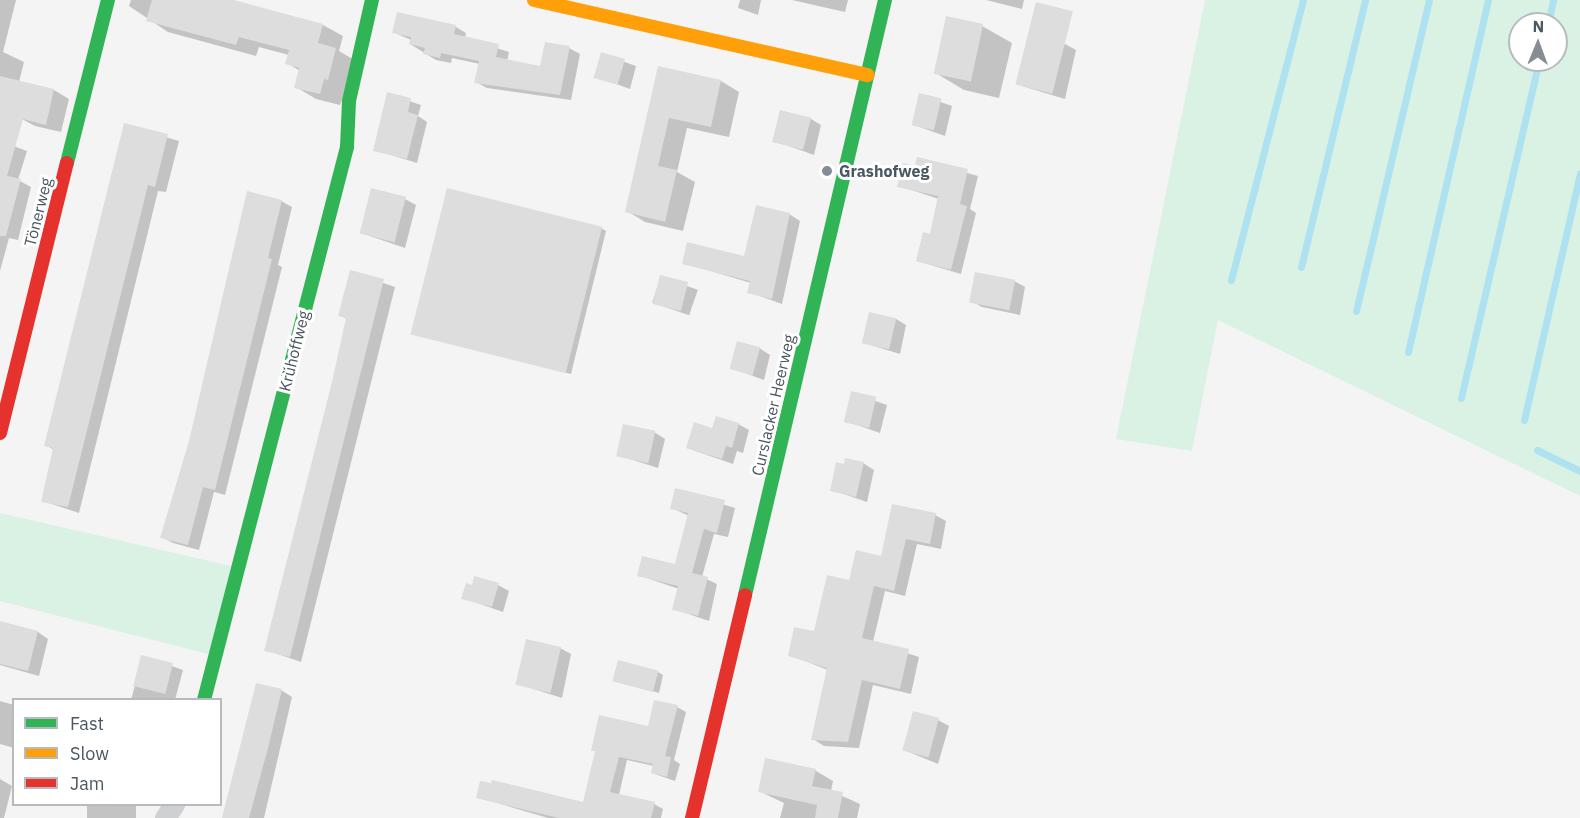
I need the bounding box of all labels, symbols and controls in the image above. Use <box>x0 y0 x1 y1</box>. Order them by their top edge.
north arrow <box>1508 12 1568 72</box>
text: N <box>1532 16 1544 36</box>
place label: Grashofweg <box>839 161 929 181</box>
marker: Grashofweg <box>820 164 834 178</box>
street label: Tönerweg <box>20 176 56 248</box>
street label: Krühoffweg <box>275 309 313 393</box>
street label: Curslacker Heerweg <box>747 332 799 478</box>
legend <box>12 698 222 806</box>
text: Fast <box>70 712 104 735</box>
text: Slow <box>70 742 109 765</box>
text: Jam <box>70 772 105 795</box>

